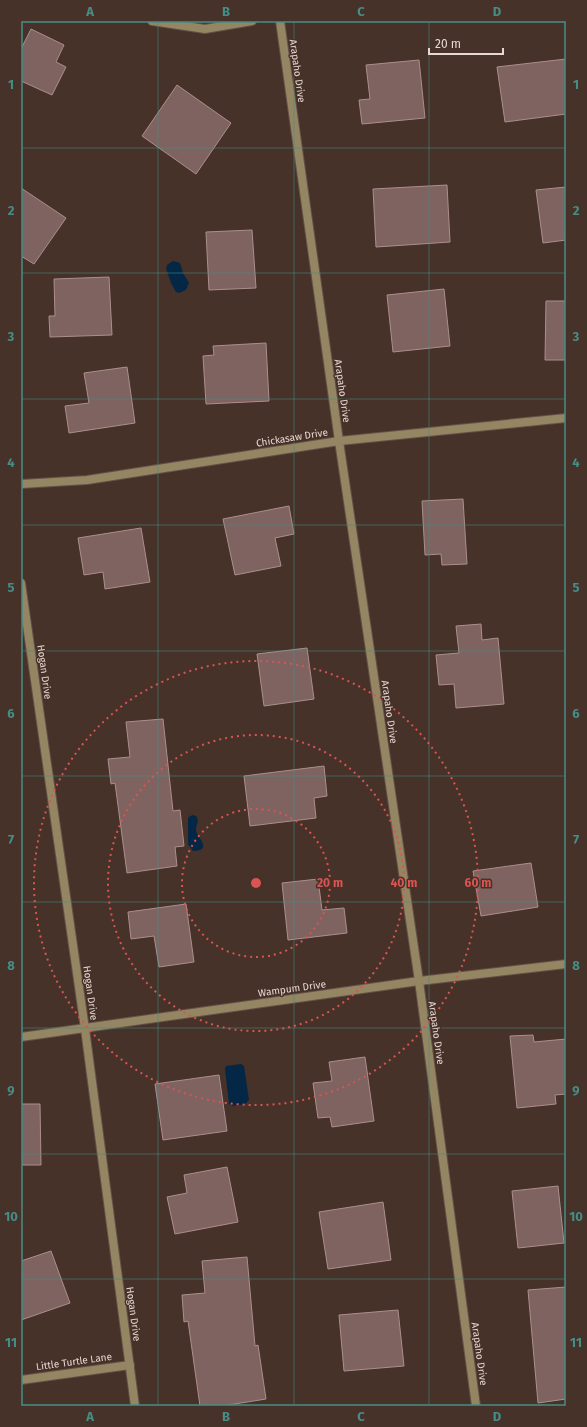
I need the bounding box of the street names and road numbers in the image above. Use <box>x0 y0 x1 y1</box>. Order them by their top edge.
street label: Arapaho Drive <box>287 39 307 103</box>
street label: Arapaho Drive <box>332 359 352 423</box>
street label: Chickasaw Drive <box>255 426 329 450</box>
street label: Hogan Drive <box>34 644 54 700</box>
street label: Arapaho Drive <box>379 680 399 744</box>
street label: Hogan Drive <box>80 965 100 1021</box>
street label: Wampum Drive <box>257 978 327 1000</box>
street label: Arapaho Drive <box>426 1001 446 1065</box>
street label: Hogan Drive <box>123 1286 143 1342</box>
street label: Arapaho Drive <box>469 1322 489 1386</box>
street label: Little Turtle Lane <box>35 1351 113 1373</box>

